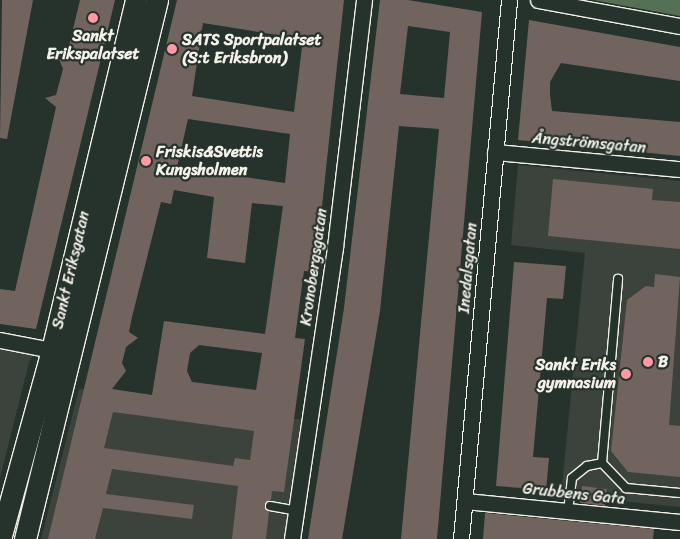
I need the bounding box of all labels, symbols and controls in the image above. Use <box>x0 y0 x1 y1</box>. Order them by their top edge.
marker: Sankt Erikspalatset <box>87 12 99 24</box>
place label: Sankt Erikspalatset <box>46 26 140 64</box>
place label: SATS Sportpalatset (S:t Eriksbron) <box>182 30 321 68</box>
marker: SATS Sportpalatset (S:t Eriksbron) <box>166 43 178 55</box>
street label: Ångströmsgatan <box>531 128 647 158</box>
place label: Friskis&Svettis Kungsholmen <box>156 142 263 180</box>
marker: Friskis&Svettis Kungsholmen <box>140 155 152 167</box>
street label: Kronobergsgatan <box>296 207 332 327</box>
street label: Sankt Eriksgatan <box>48 209 94 331</box>
street label: Inedalsgatan <box>454 222 482 314</box>
place label: B <box>658 352 668 372</box>
place label: Sankt Eriks gymnasium <box>535 355 616 393</box>
marker: B <box>642 356 654 368</box>
marker: Sankt Eriks gymnasium <box>620 368 632 380</box>
street label: Grubbens Gata <box>521 479 627 509</box>

